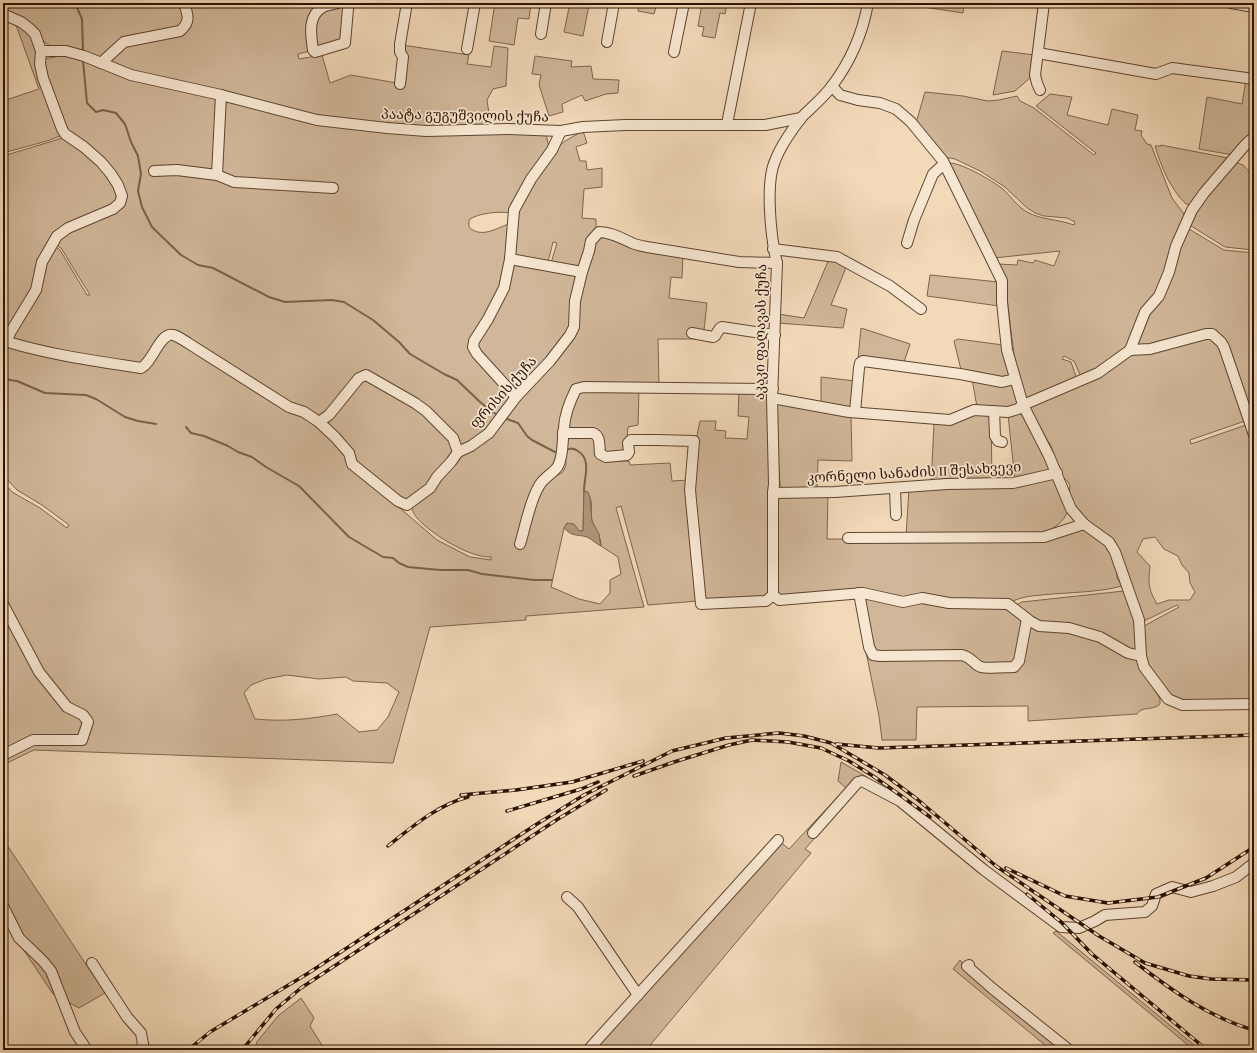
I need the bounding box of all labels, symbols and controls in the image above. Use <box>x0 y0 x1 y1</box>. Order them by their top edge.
street label: პაატა გუგუშვილის ქუჩა <box>381 104 549 126</box>
street label: აკაკი ფაღავას ქუჩა <box>749 264 771 400</box>
street label: ფრისის ქუჩა <box>465 351 541 433</box>
street label: კორნელი სანაძის II შესახვევი <box>806 456 1022 488</box>

